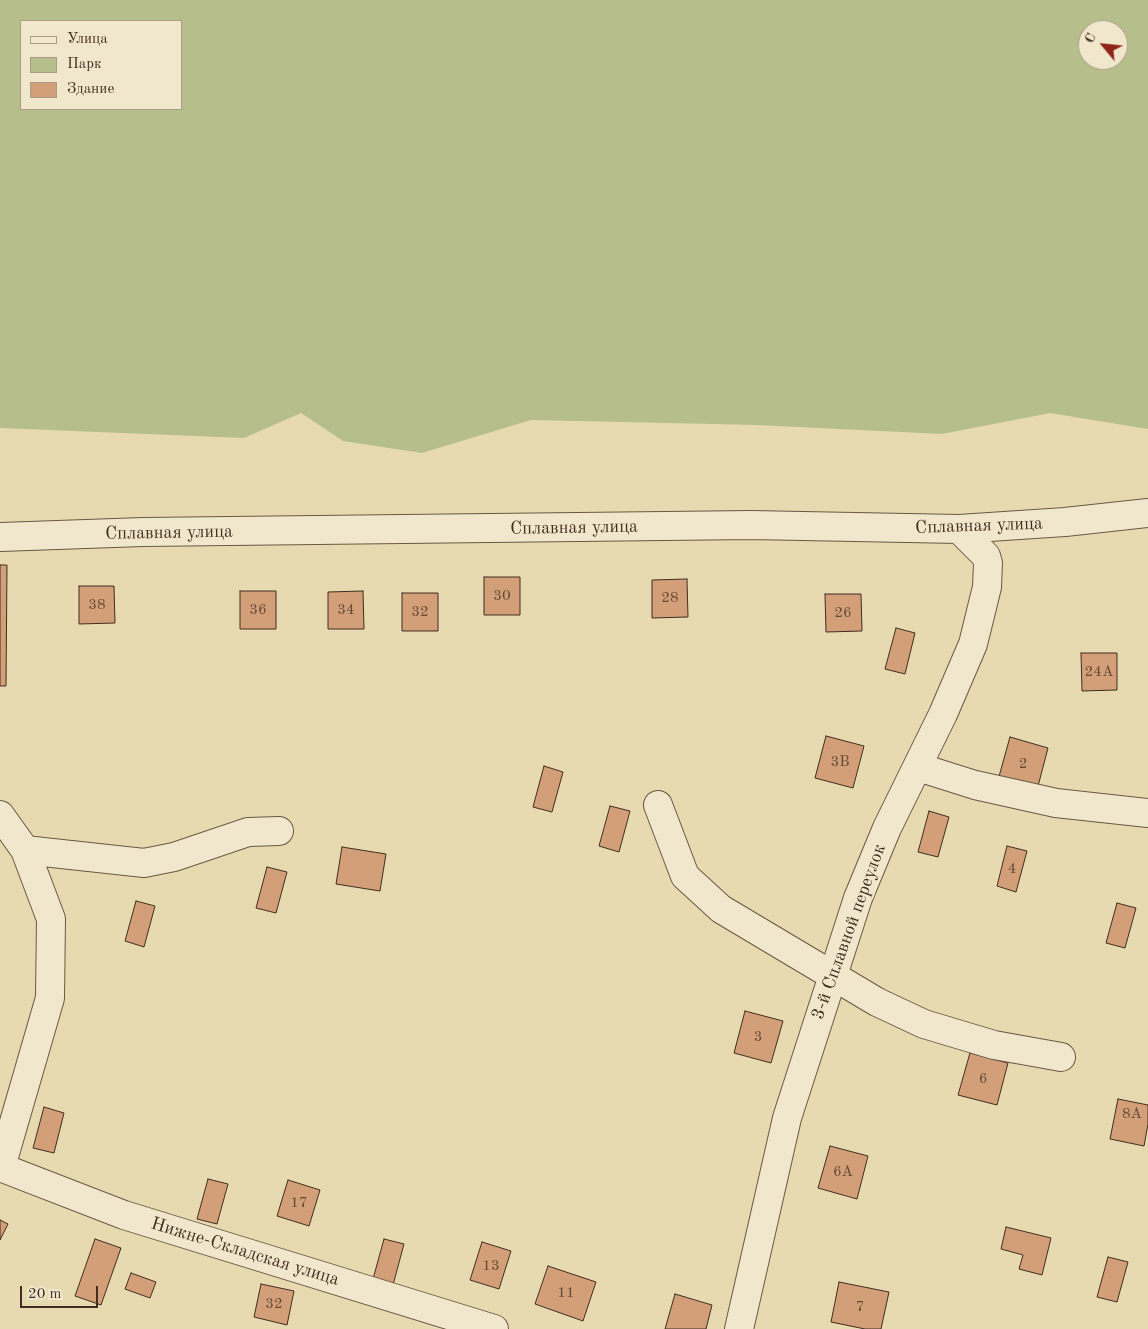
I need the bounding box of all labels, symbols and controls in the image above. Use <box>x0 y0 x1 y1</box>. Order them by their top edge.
legend <box>20 20 182 110</box>
north arrow <box>1078 20 1128 70</box>
text: С <box>1082 31 1099 46</box>
text: Улица <box>67 32 108 47</box>
text: Парк <box>67 57 102 72</box>
text: Здание <box>67 82 114 97</box>
street label: Сплавная улица <box>915 513 1043 539</box>
street label: Сплавная улица <box>510 516 638 540</box>
street label: Сплавная улица <box>105 521 233 545</box>
house number: 30 <box>493 587 511 605</box>
house number: 28 <box>661 589 679 607</box>
house number: 38 <box>88 596 106 614</box>
house number: 36 <box>249 601 267 619</box>
house number: 34 <box>337 601 355 619</box>
house number: 32 <box>411 603 429 621</box>
house number: 26 <box>834 604 852 622</box>
house number: 24А <box>1085 663 1113 681</box>
house number: 3В <box>830 753 850 771</box>
house number: 2 <box>1019 755 1027 773</box>
street label: 3-й Сплавной переулок <box>807 841 891 1023</box>
house number: 4 <box>1008 860 1016 878</box>
house number: 3 <box>754 1028 762 1046</box>
house number: 6 <box>979 1070 987 1088</box>
house number: 8А <box>1122 1105 1142 1123</box>
house number: 6А <box>833 1163 853 1181</box>
house number: 17 <box>290 1194 308 1212</box>
street label: Нижне-Складская улица <box>148 1213 342 1291</box>
house number: 13 <box>482 1257 500 1275</box>
scale bar <box>22 1276 100 1308</box>
house number: 11 <box>557 1284 575 1302</box>
text: 20 m <box>28 1287 62 1302</box>
house number: 32 <box>265 1295 283 1313</box>
house number: 7 <box>856 1298 864 1316</box>

